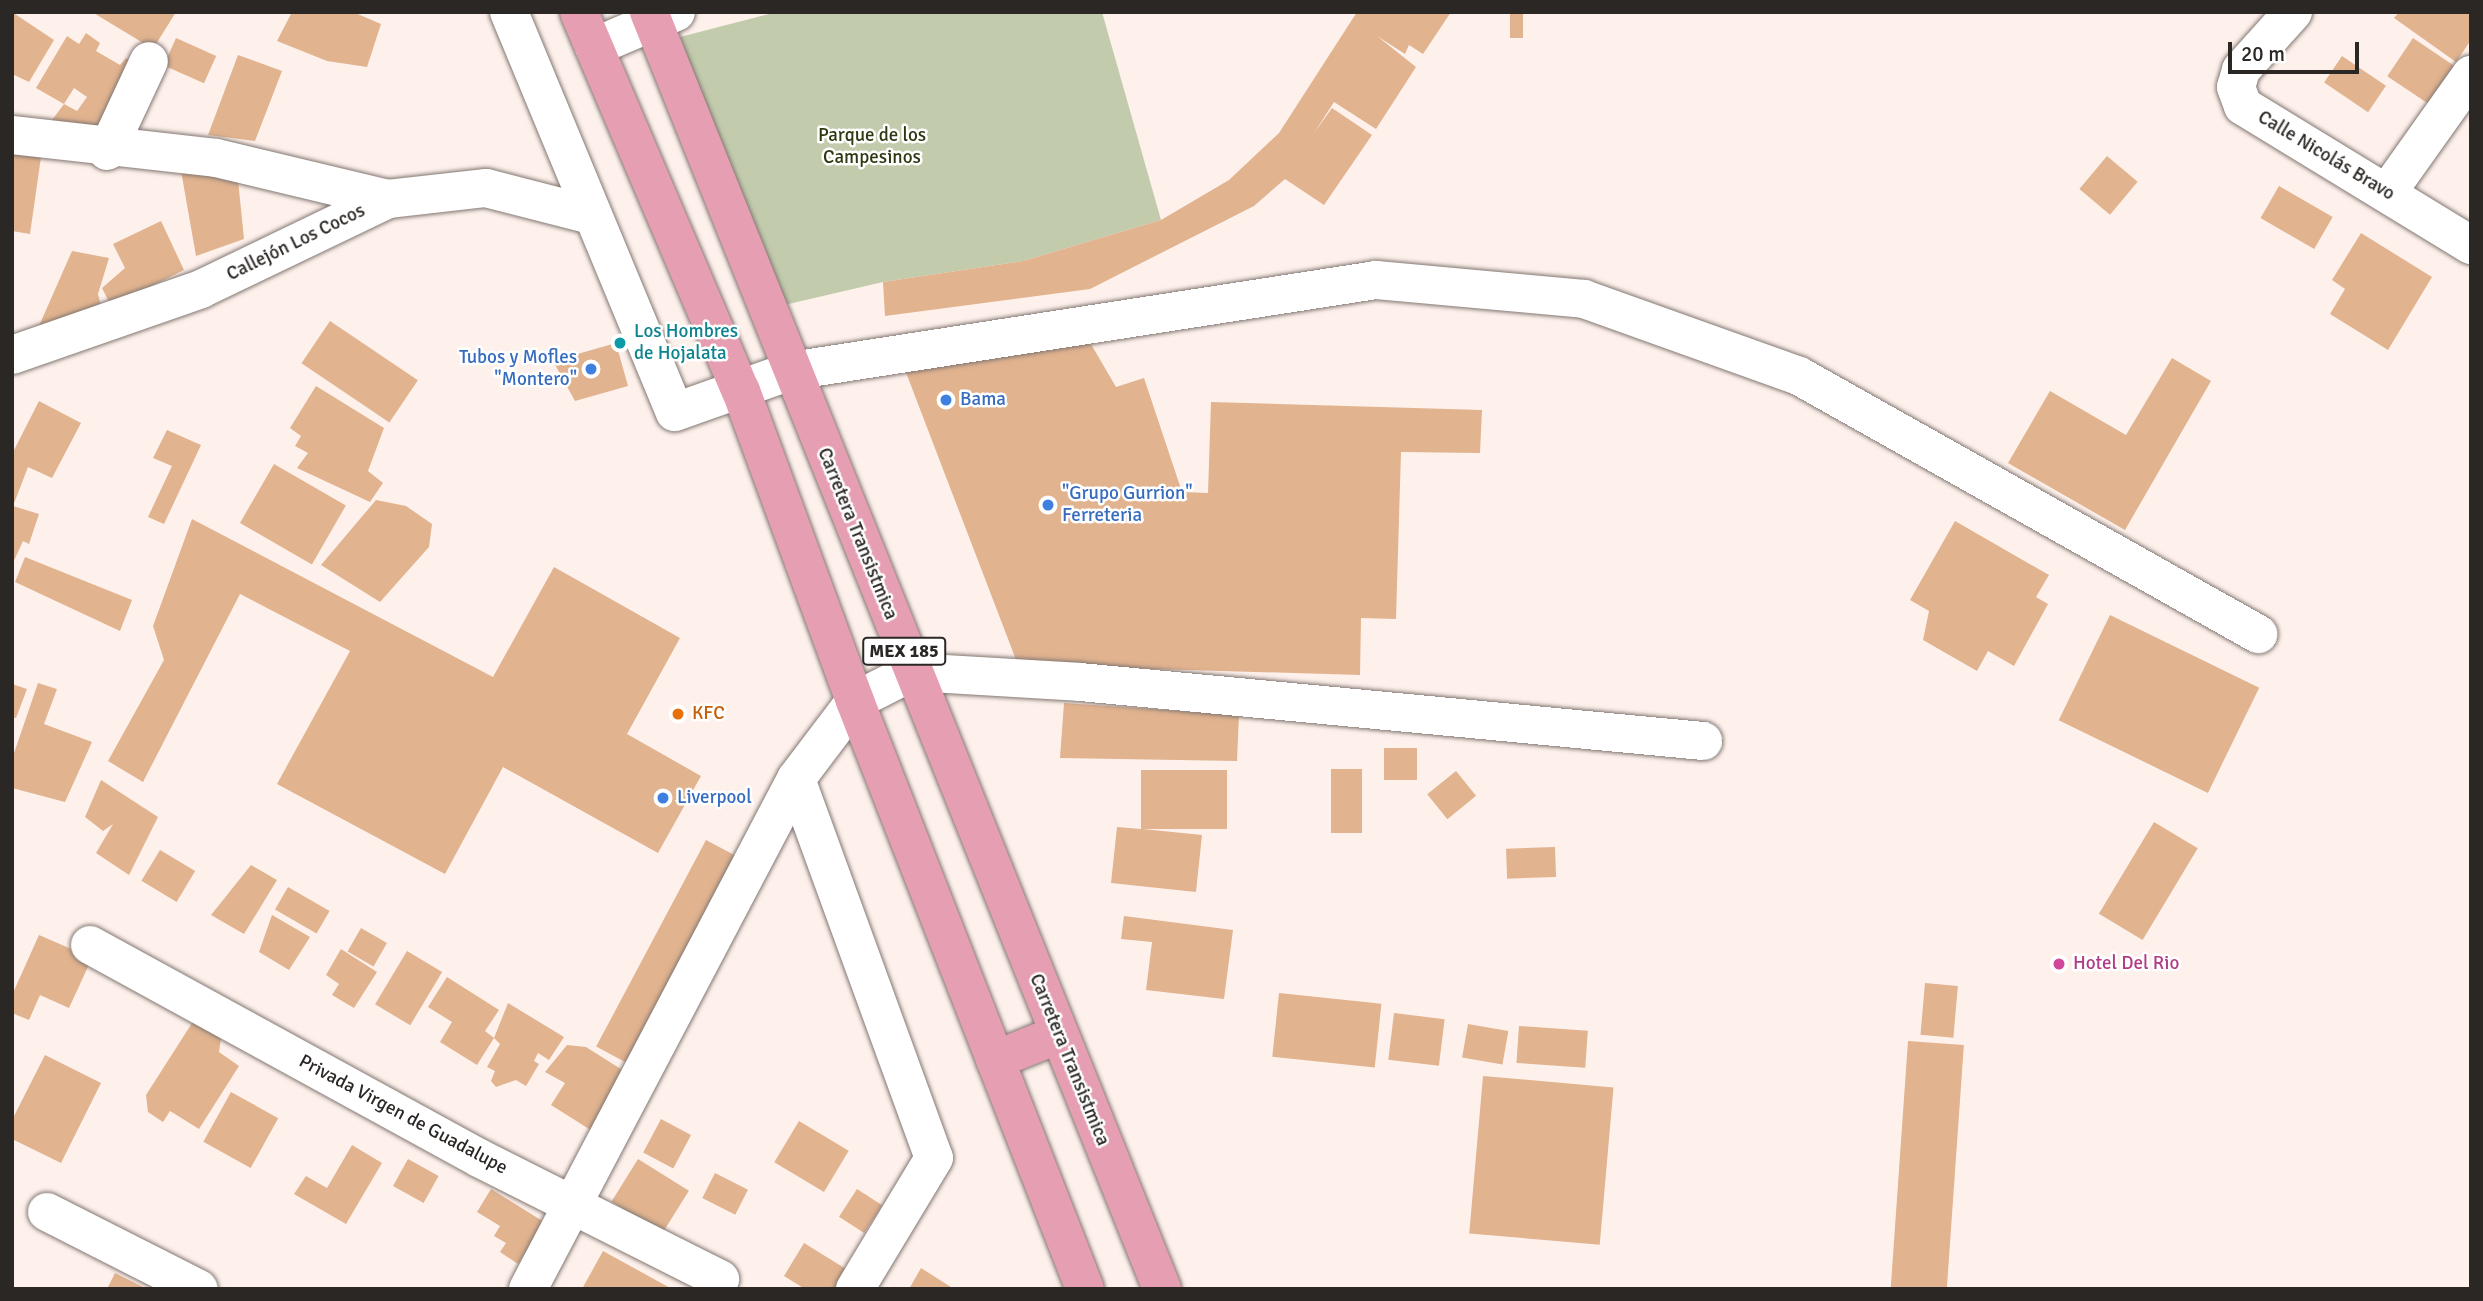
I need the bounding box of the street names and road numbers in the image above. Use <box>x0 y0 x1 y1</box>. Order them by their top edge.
street label: Calle Nicolás Bravo <box>2253 106 2399 206</box>
street label: Callejón Los Cocos <box>223 200 369 286</box>
street label: Carretera Transistmica <box>812 445 902 623</box>
road number: MEX 185 <box>862 636 946 666</box>
street label: Carretera Transistmica <box>1024 971 1114 1149</box>
street label: Privada Virgen de Guadalupe <box>295 1050 511 1180</box>

